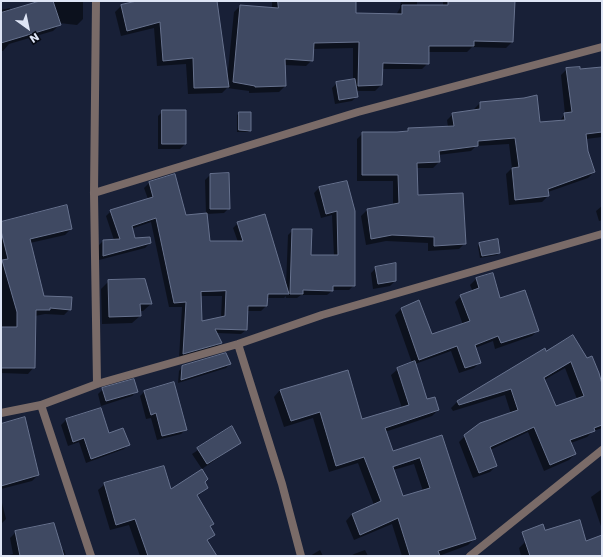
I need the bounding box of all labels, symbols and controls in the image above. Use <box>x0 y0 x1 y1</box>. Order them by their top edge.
north arrow <box>8 8 48 48</box>
text: N <box>27 29 42 47</box>

